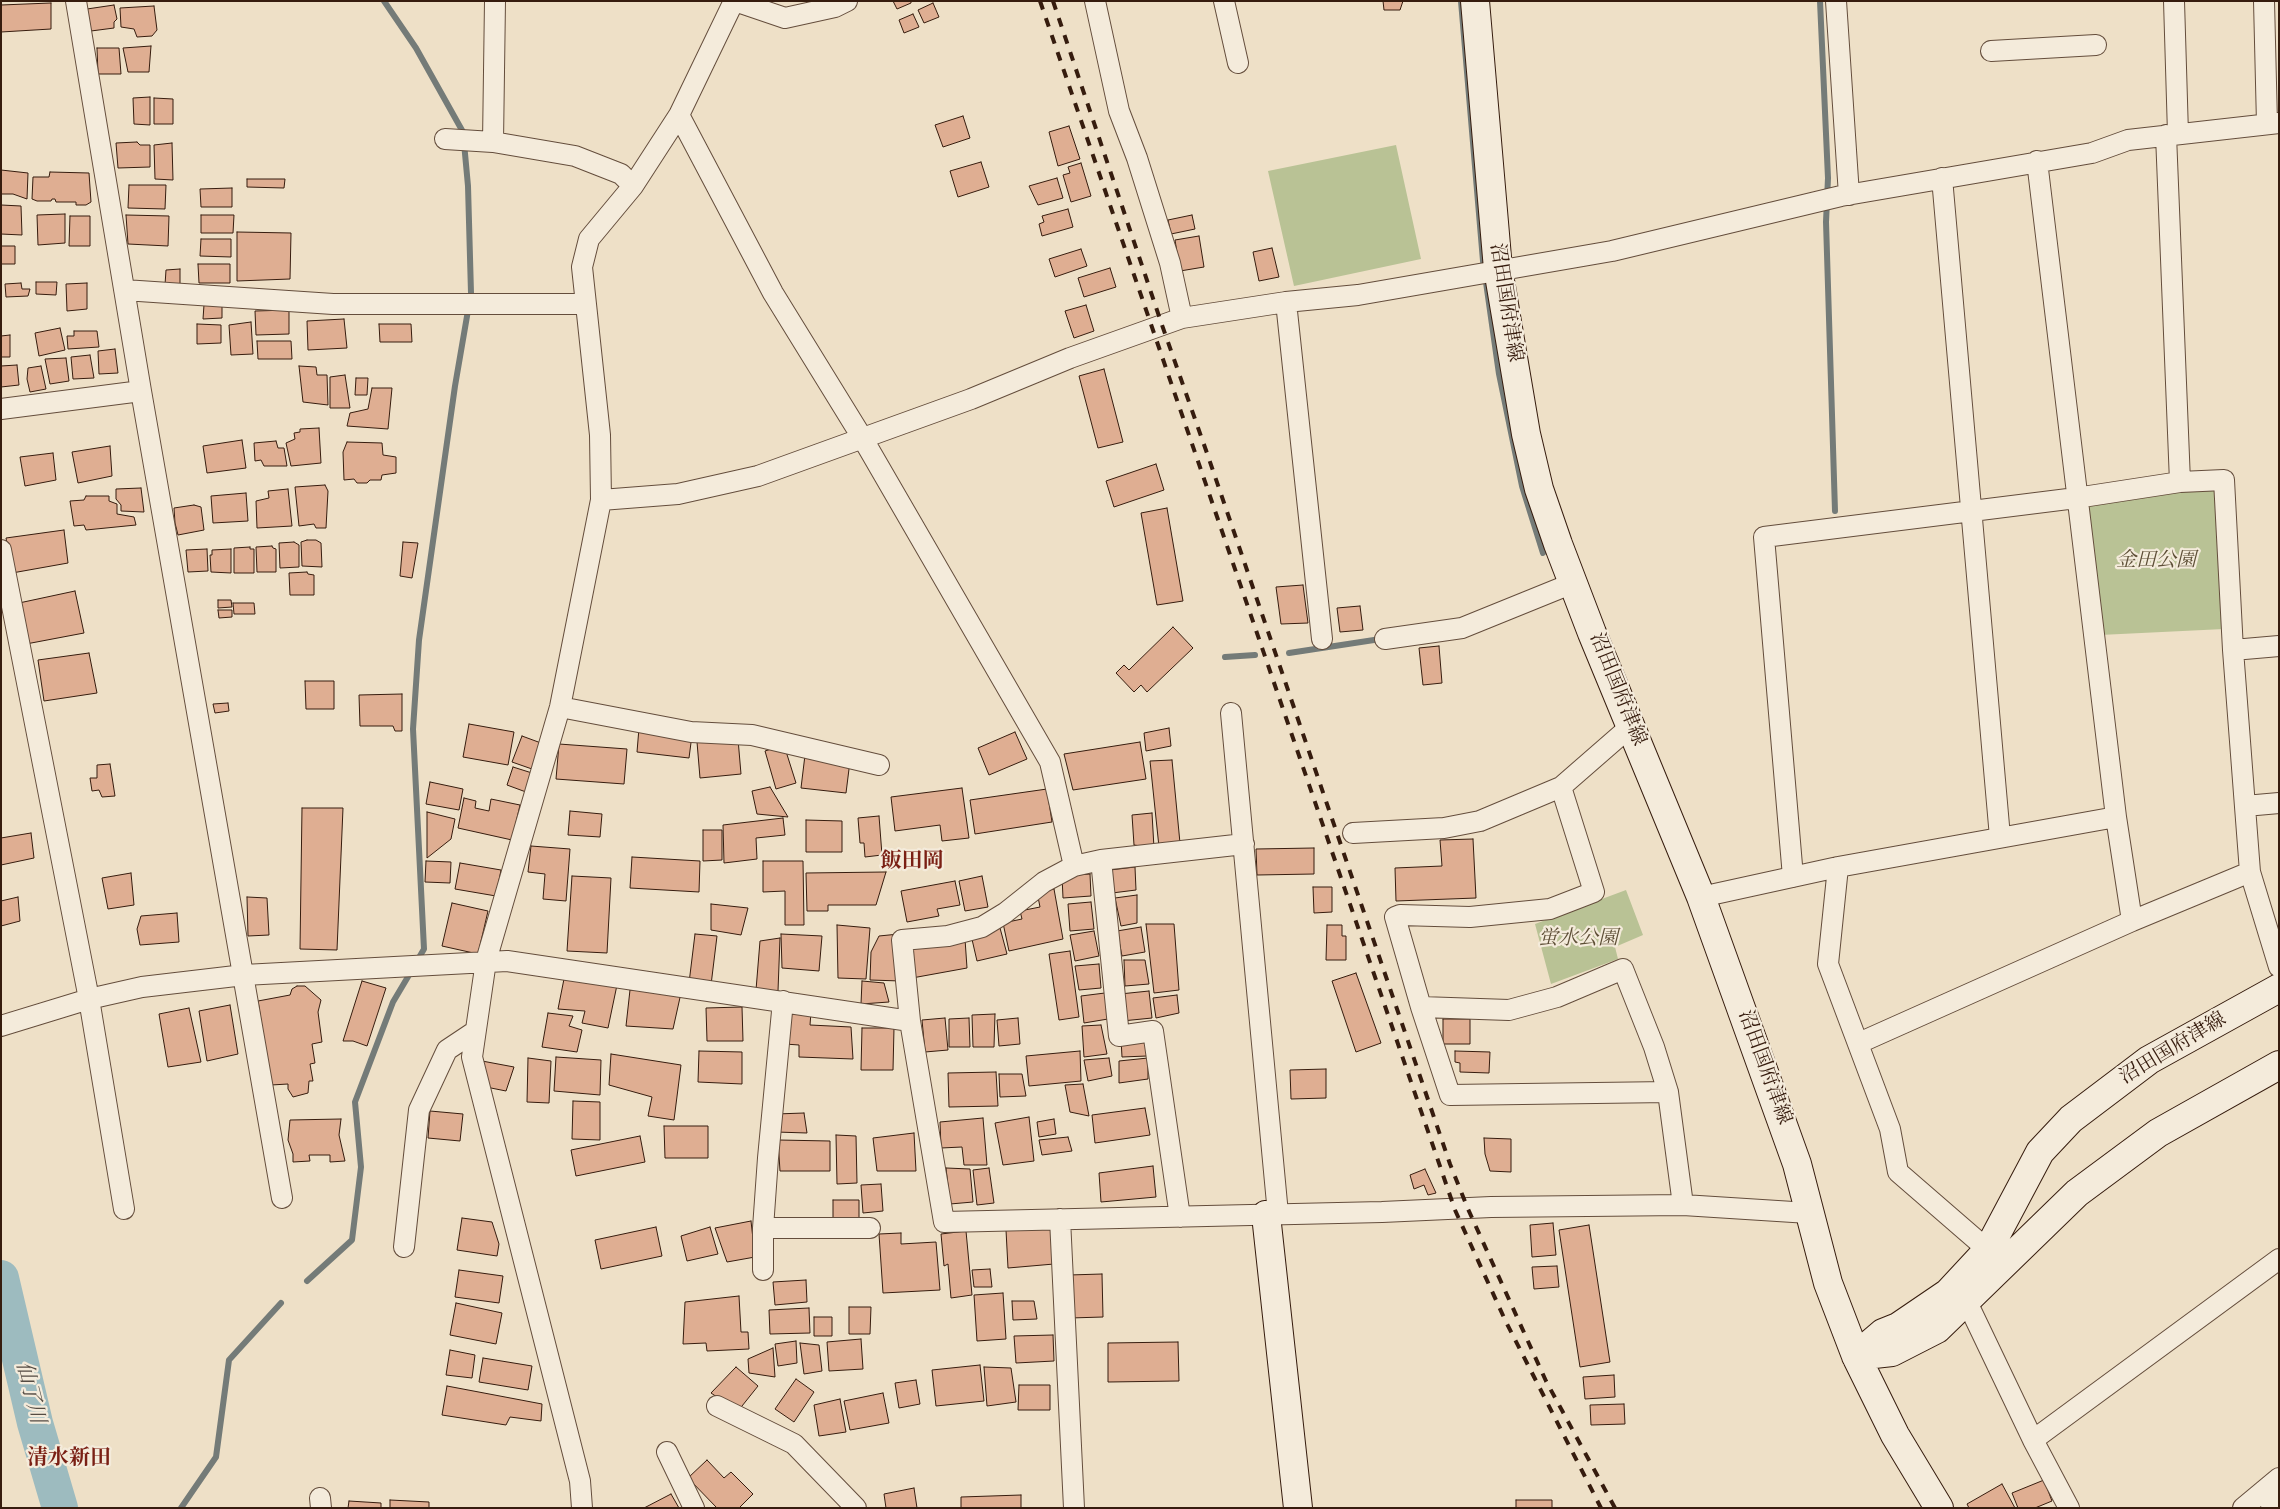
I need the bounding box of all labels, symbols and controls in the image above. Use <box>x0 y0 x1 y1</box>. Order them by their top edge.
street label: 沼田国府津線 <box>1483 242 1525 364</box>
park label: 金田公園 <box>2116 551 2196 575</box>
street label: 沼田国府津線 <box>1582 630 1650 750</box>
district label: 飯田岡 <box>881 850 943 876</box>
park label: 蛍水公園 <box>1538 929 1618 953</box>
street label: 沼田国府津線 <box>1731 1008 1795 1128</box>
street label: 沼田国府津線 <box>2116 1009 2232 1091</box>
water label: 仙了川 <box>8 1359 48 1427</box>
district label: 清水新田 <box>27 1447 111 1473</box>

